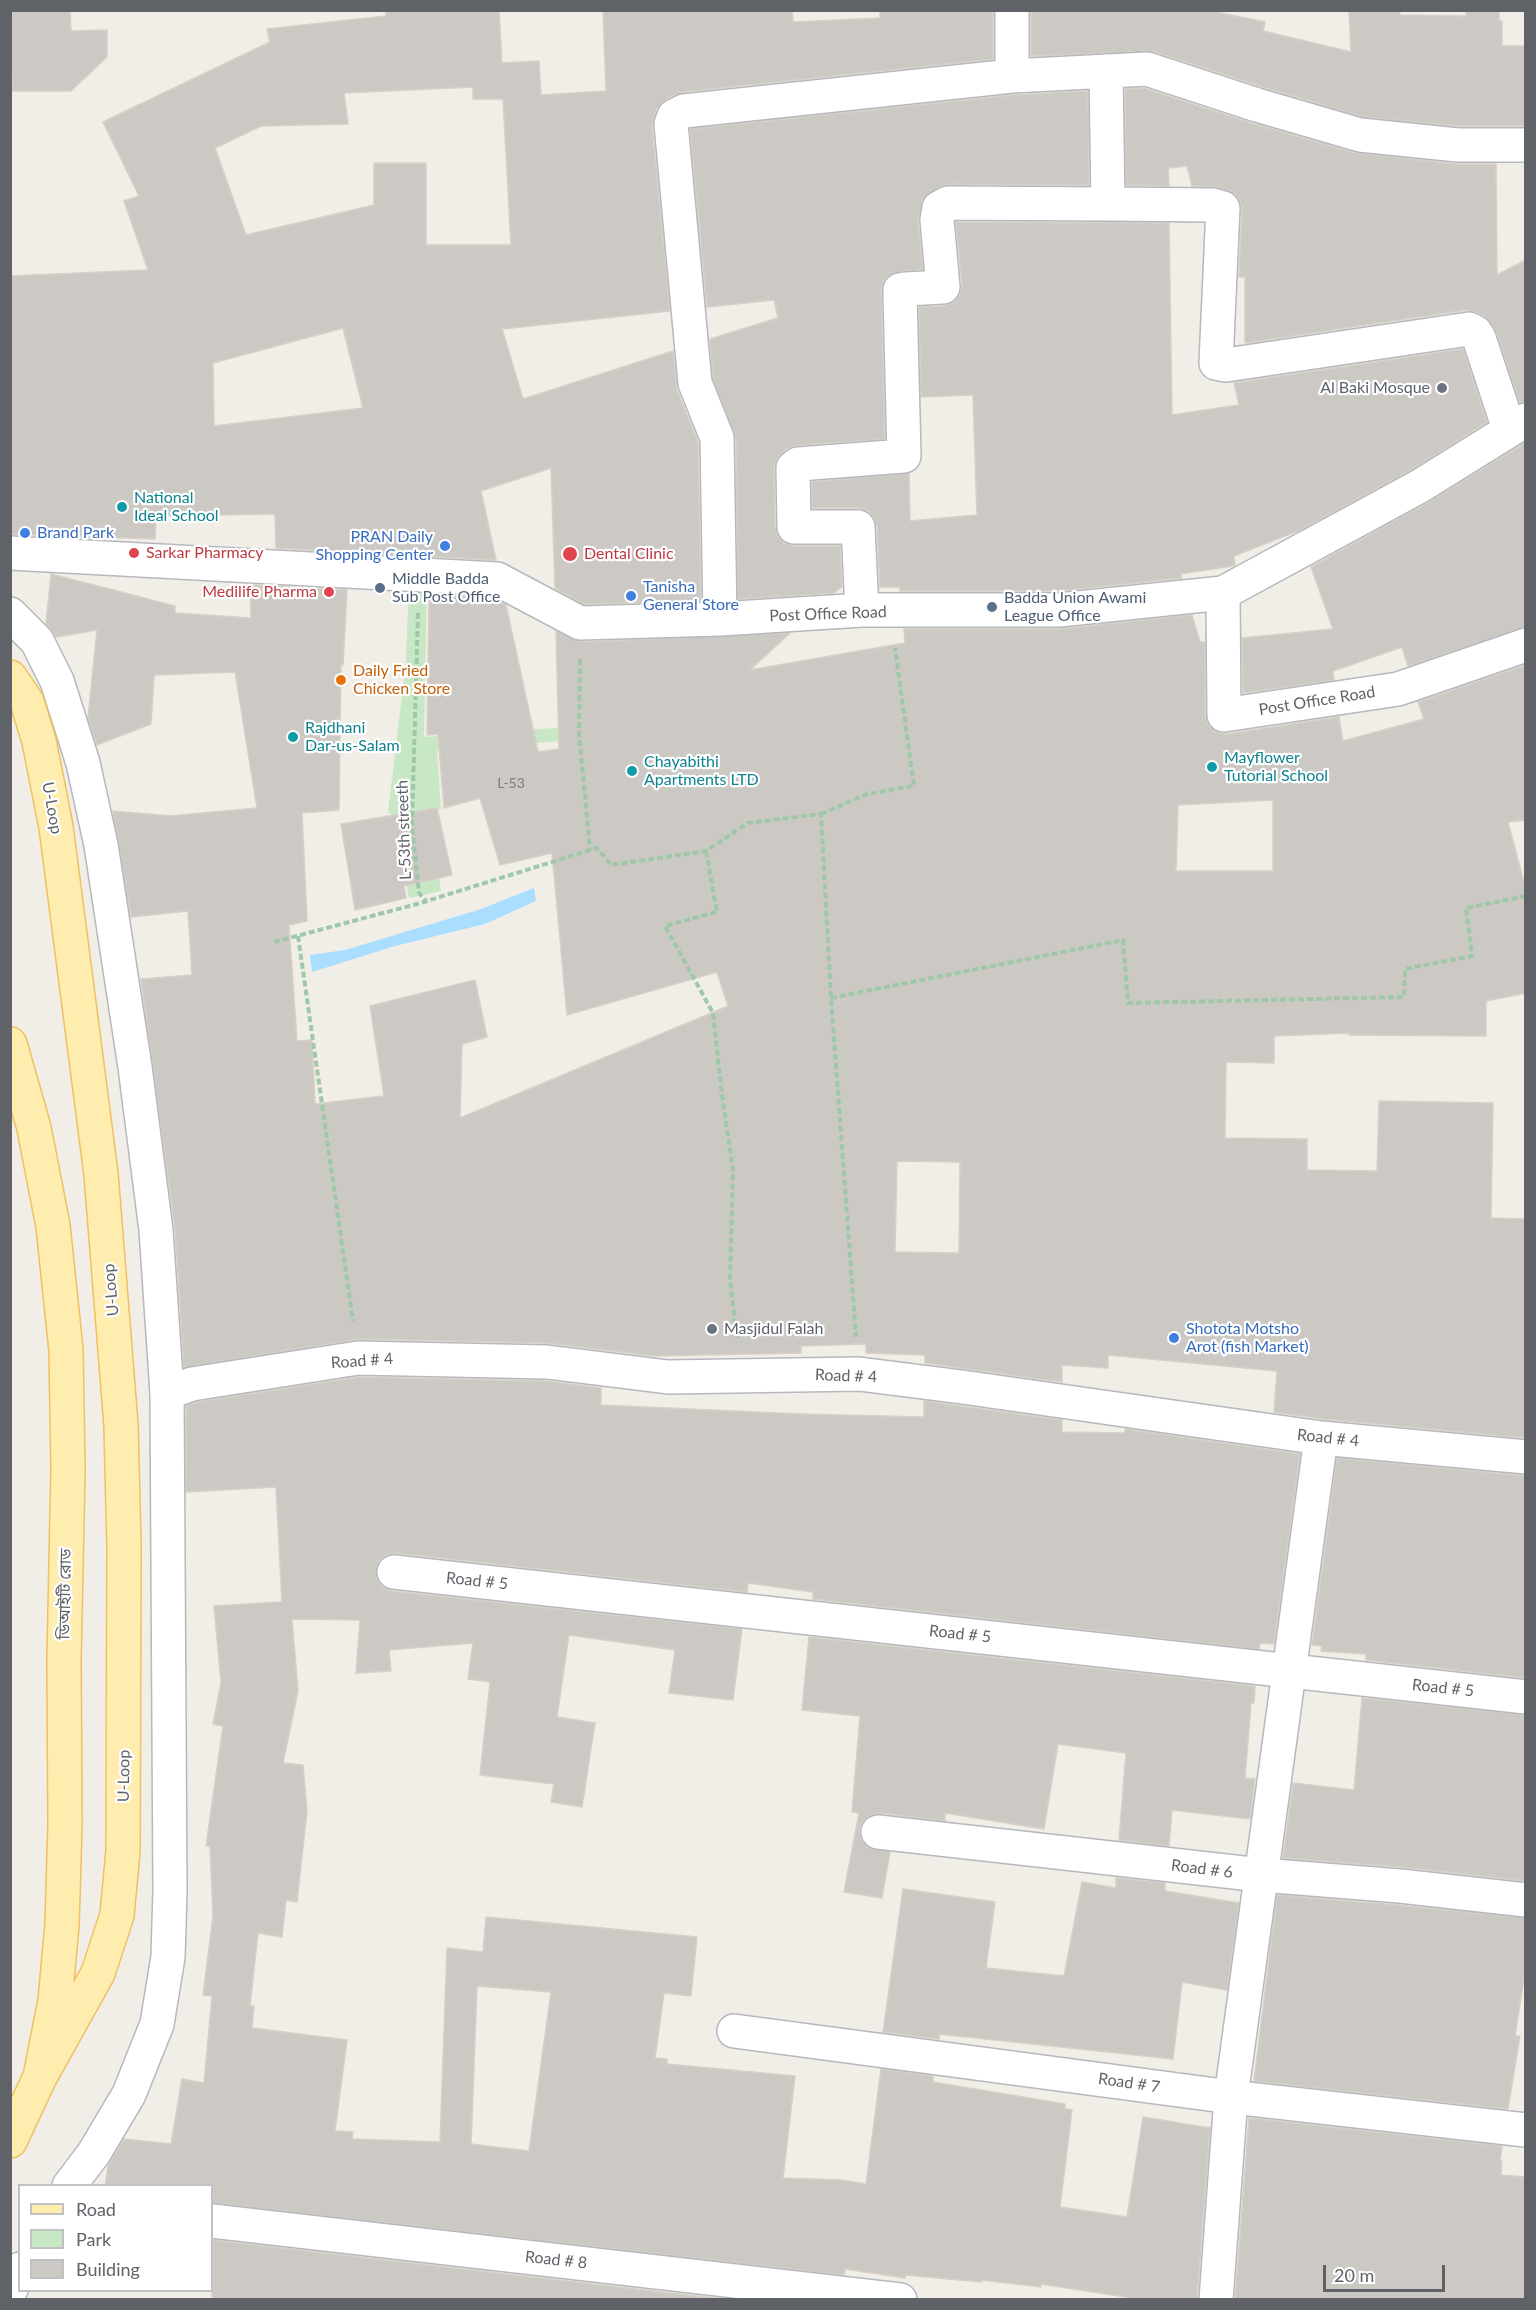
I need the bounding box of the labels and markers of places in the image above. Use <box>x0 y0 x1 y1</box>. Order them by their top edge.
place label: Al Baki Mosque <box>1320 378 1430 398</box>
marker: Al Baki Mosque <box>1435 381 1449 395</box>
place label: National Ideal School <box>134 488 219 526</box>
marker: National Ideal School <box>115 500 129 514</box>
place label: Brand Park <box>37 523 114 543</box>
marker: Brand Park <box>18 526 32 540</box>
place label: PRAN Daily Shopping Center <box>316 527 433 565</box>
marker: PRAN Daily Shopping Center <box>438 539 452 553</box>
place label: Sarkar Pharmacy <box>146 543 264 563</box>
place label: Dental Clinic <box>584 544 674 564</box>
marker: Dental Clinic <box>561 545 579 563</box>
marker: Sarkar Pharmacy <box>127 546 141 560</box>
place label: Middle Badda Sub Post Office <box>392 569 500 607</box>
place label: Tanisha General Store <box>643 577 739 615</box>
marker: Middle Badda Sub Post Office <box>373 581 387 595</box>
place label: Medilife Pharma <box>202 582 317 602</box>
marker: Medilife Pharma <box>322 585 336 599</box>
place label: Badda Union Awami League Office <box>1004 588 1146 626</box>
marker: Tanisha General Store <box>624 589 638 603</box>
marker: Badda Union Awami League Office <box>985 600 999 614</box>
place label: Daily Fried Chicken Store <box>353 661 450 699</box>
marker: Daily Fried Chicken Store <box>334 673 348 687</box>
place label: Rajdhani Dar-us-Salam <box>305 718 400 756</box>
marker: Rajdhani Dar-us-Salam <box>286 730 300 744</box>
place label: Mayflower Tutorial School <box>1224 748 1328 786</box>
place label: Chayabithi Apartments LTD <box>644 752 759 790</box>
marker: Mayflower Tutorial School <box>1205 760 1219 774</box>
marker: Chayabithi Apartments LTD <box>625 764 639 778</box>
place label: Masjidul Falah <box>724 1319 823 1339</box>
place label: Shotota Motsho Arot (fish Market) <box>1186 1319 1309 1357</box>
marker: Masjidul Falah <box>705 1322 719 1336</box>
marker: Shotota Motsho Arot (fish Market) <box>1167 1331 1181 1345</box>

